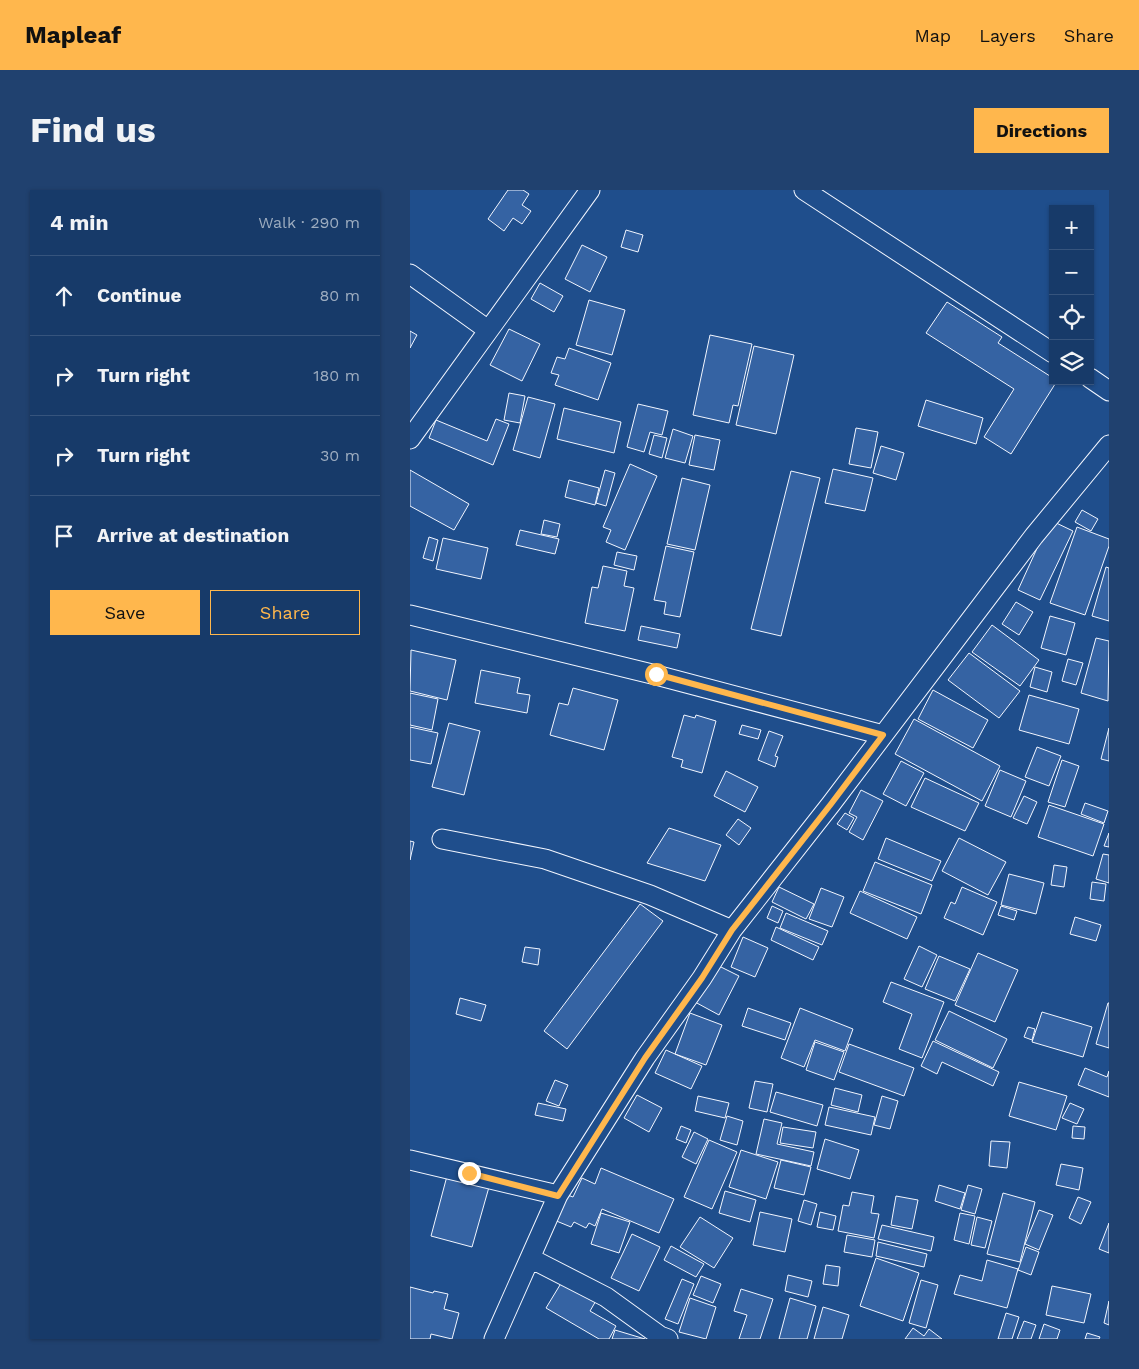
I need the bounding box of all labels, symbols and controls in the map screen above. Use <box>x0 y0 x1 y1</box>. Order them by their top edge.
text: Mapleaf <box>25 21 121 49</box>
text: Map <box>914 25 951 46</box>
text: Layers <box>979 25 1036 46</box>
text: Share <box>1064 25 1114 46</box>
button: Directions <box>974 108 1109 153</box>
text: Find us <box>30 109 156 151</box>
map controls <box>1049 205 1094 385</box>
button: + <box>1049 205 1094 250</box>
text: 4 min <box>50 210 108 235</box>
text: Walk · 290 m <box>258 213 360 232</box>
button: − <box>1049 250 1094 295</box>
icon: ahead <box>50 282 78 310</box>
text: Continue <box>97 284 181 307</box>
text: 80 m <box>319 286 360 305</box>
button: locate <box>1049 295 1094 340</box>
button: layers <box>1049 340 1094 385</box>
icon: right <box>50 362 78 390</box>
text: Turn right <box>97 364 190 387</box>
text: 180 m <box>313 366 360 385</box>
icon: right <box>50 442 78 470</box>
text: Turn right <box>97 444 190 467</box>
text: 30 m <box>320 446 360 465</box>
icon: arrive <box>50 522 78 550</box>
text: Arrive at destination <box>97 524 289 547</box>
button: Save <box>50 590 200 635</box>
button: Share <box>210 590 360 635</box>
route start <box>645 663 668 686</box>
route end <box>458 1162 481 1185</box>

